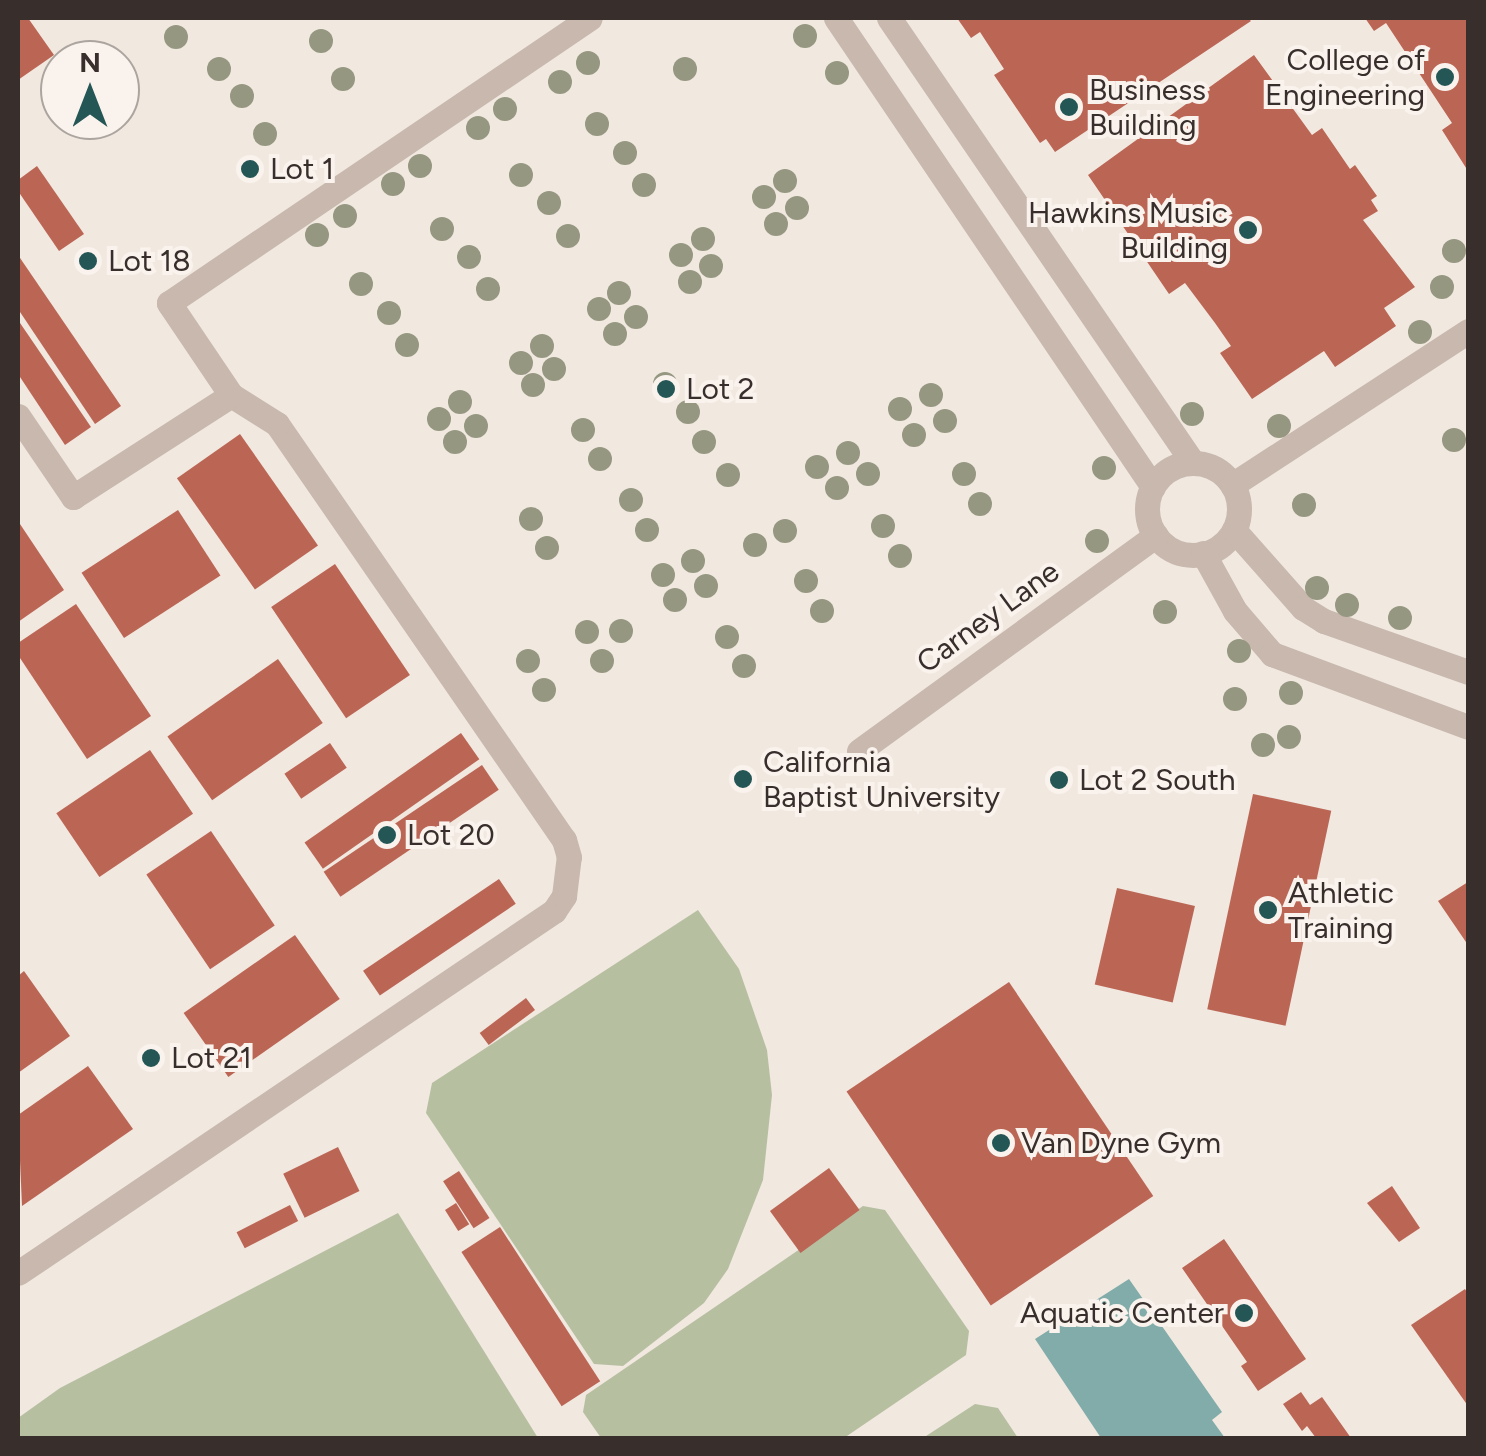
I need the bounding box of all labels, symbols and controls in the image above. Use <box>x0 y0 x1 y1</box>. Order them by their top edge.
north arrow <box>40 40 140 140</box>
place label: College of Engineering <box>1265 42 1425 112</box>
text: N <box>79 45 101 79</box>
marker: College of Engineering <box>1434 66 1456 88</box>
place label: Business Building <box>1089 72 1206 142</box>
marker: Business Building <box>1058 96 1080 118</box>
place label: Lot 1 <box>270 151 334 187</box>
marker: Lot 1 <box>239 158 261 180</box>
place label: Hawkins Music Building <box>1028 195 1228 266</box>
marker: Hawkins Music Building <box>1237 219 1259 241</box>
place label: Lot 18 <box>108 243 191 279</box>
marker: Lot 18 <box>77 250 99 272</box>
place label: Lot 2 <box>686 371 755 407</box>
marker: Lot 2 <box>655 378 677 400</box>
street label: Carney Lane <box>910 553 1066 681</box>
place label: California Baptist University <box>763 744 1000 814</box>
place label: Lot 2 South <box>1079 762 1236 798</box>
marker: California Baptist University <box>732 768 754 790</box>
marker: Lot 2 South <box>1048 769 1070 791</box>
place label: Lot 20 <box>407 817 495 853</box>
marker: Lot 20 <box>376 824 398 846</box>
place label: Athletic Training <box>1288 875 1394 946</box>
marker: Athletic Training <box>1257 899 1279 921</box>
place label: Lot 21 <box>171 1040 252 1076</box>
marker: Lot 21 <box>140 1047 162 1069</box>
place label: Van Dyne Gym <box>1021 1125 1221 1161</box>
marker: Van Dyne Gym <box>990 1132 1012 1154</box>
place label: Aquatic Center <box>1020 1295 1224 1331</box>
marker: Aquatic Center <box>1233 1302 1255 1324</box>

